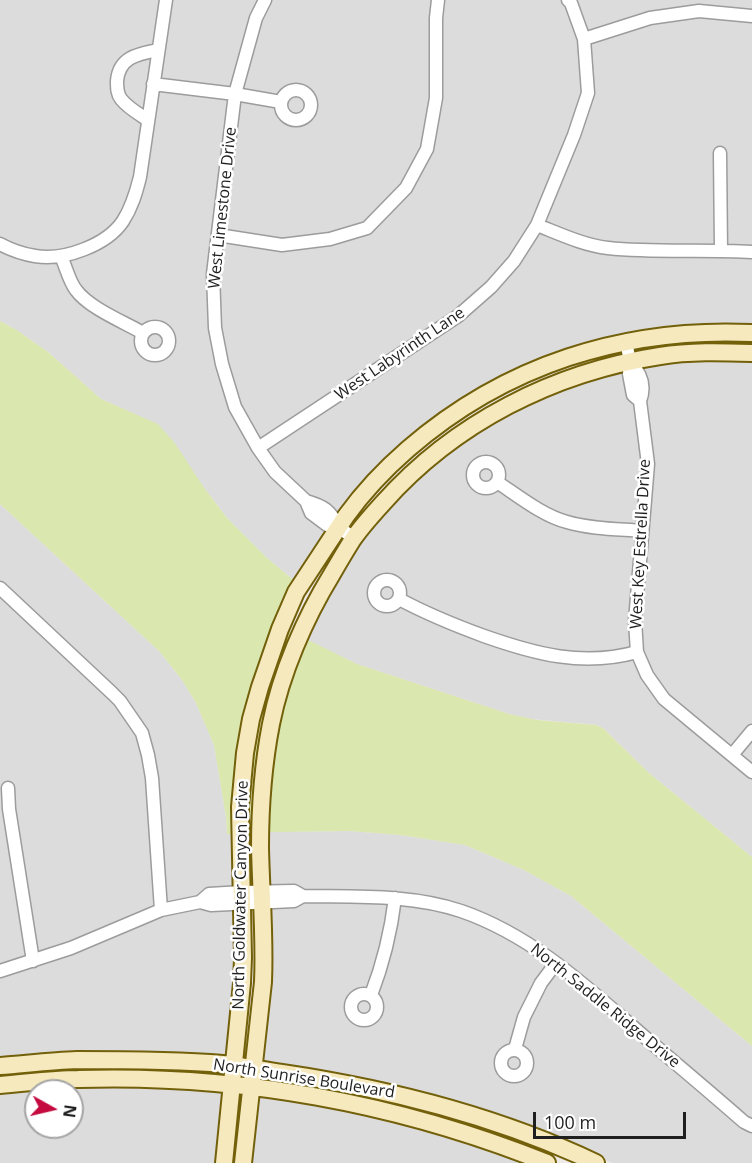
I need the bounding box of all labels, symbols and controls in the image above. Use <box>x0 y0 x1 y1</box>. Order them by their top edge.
street label: West Limestone Drive <box>205 126 241 290</box>
street label: West Labyrinth Lane <box>331 303 469 405</box>
street label: West Key Estrella Drive <box>627 459 655 629</box>
street label: North Goldwater Canyon Drive <box>229 780 253 1010</box>
street label: North Saddle Ridge Drive <box>526 940 684 1072</box>
street label: North Sunrise Boulevard <box>212 1055 396 1103</box>
north arrow <box>24 1079 84 1139</box>
scale bar <box>536 1100 689 1138</box>
text: N <box>58 1103 82 1119</box>
text: 100 m <box>544 1110 596 1134</box>

